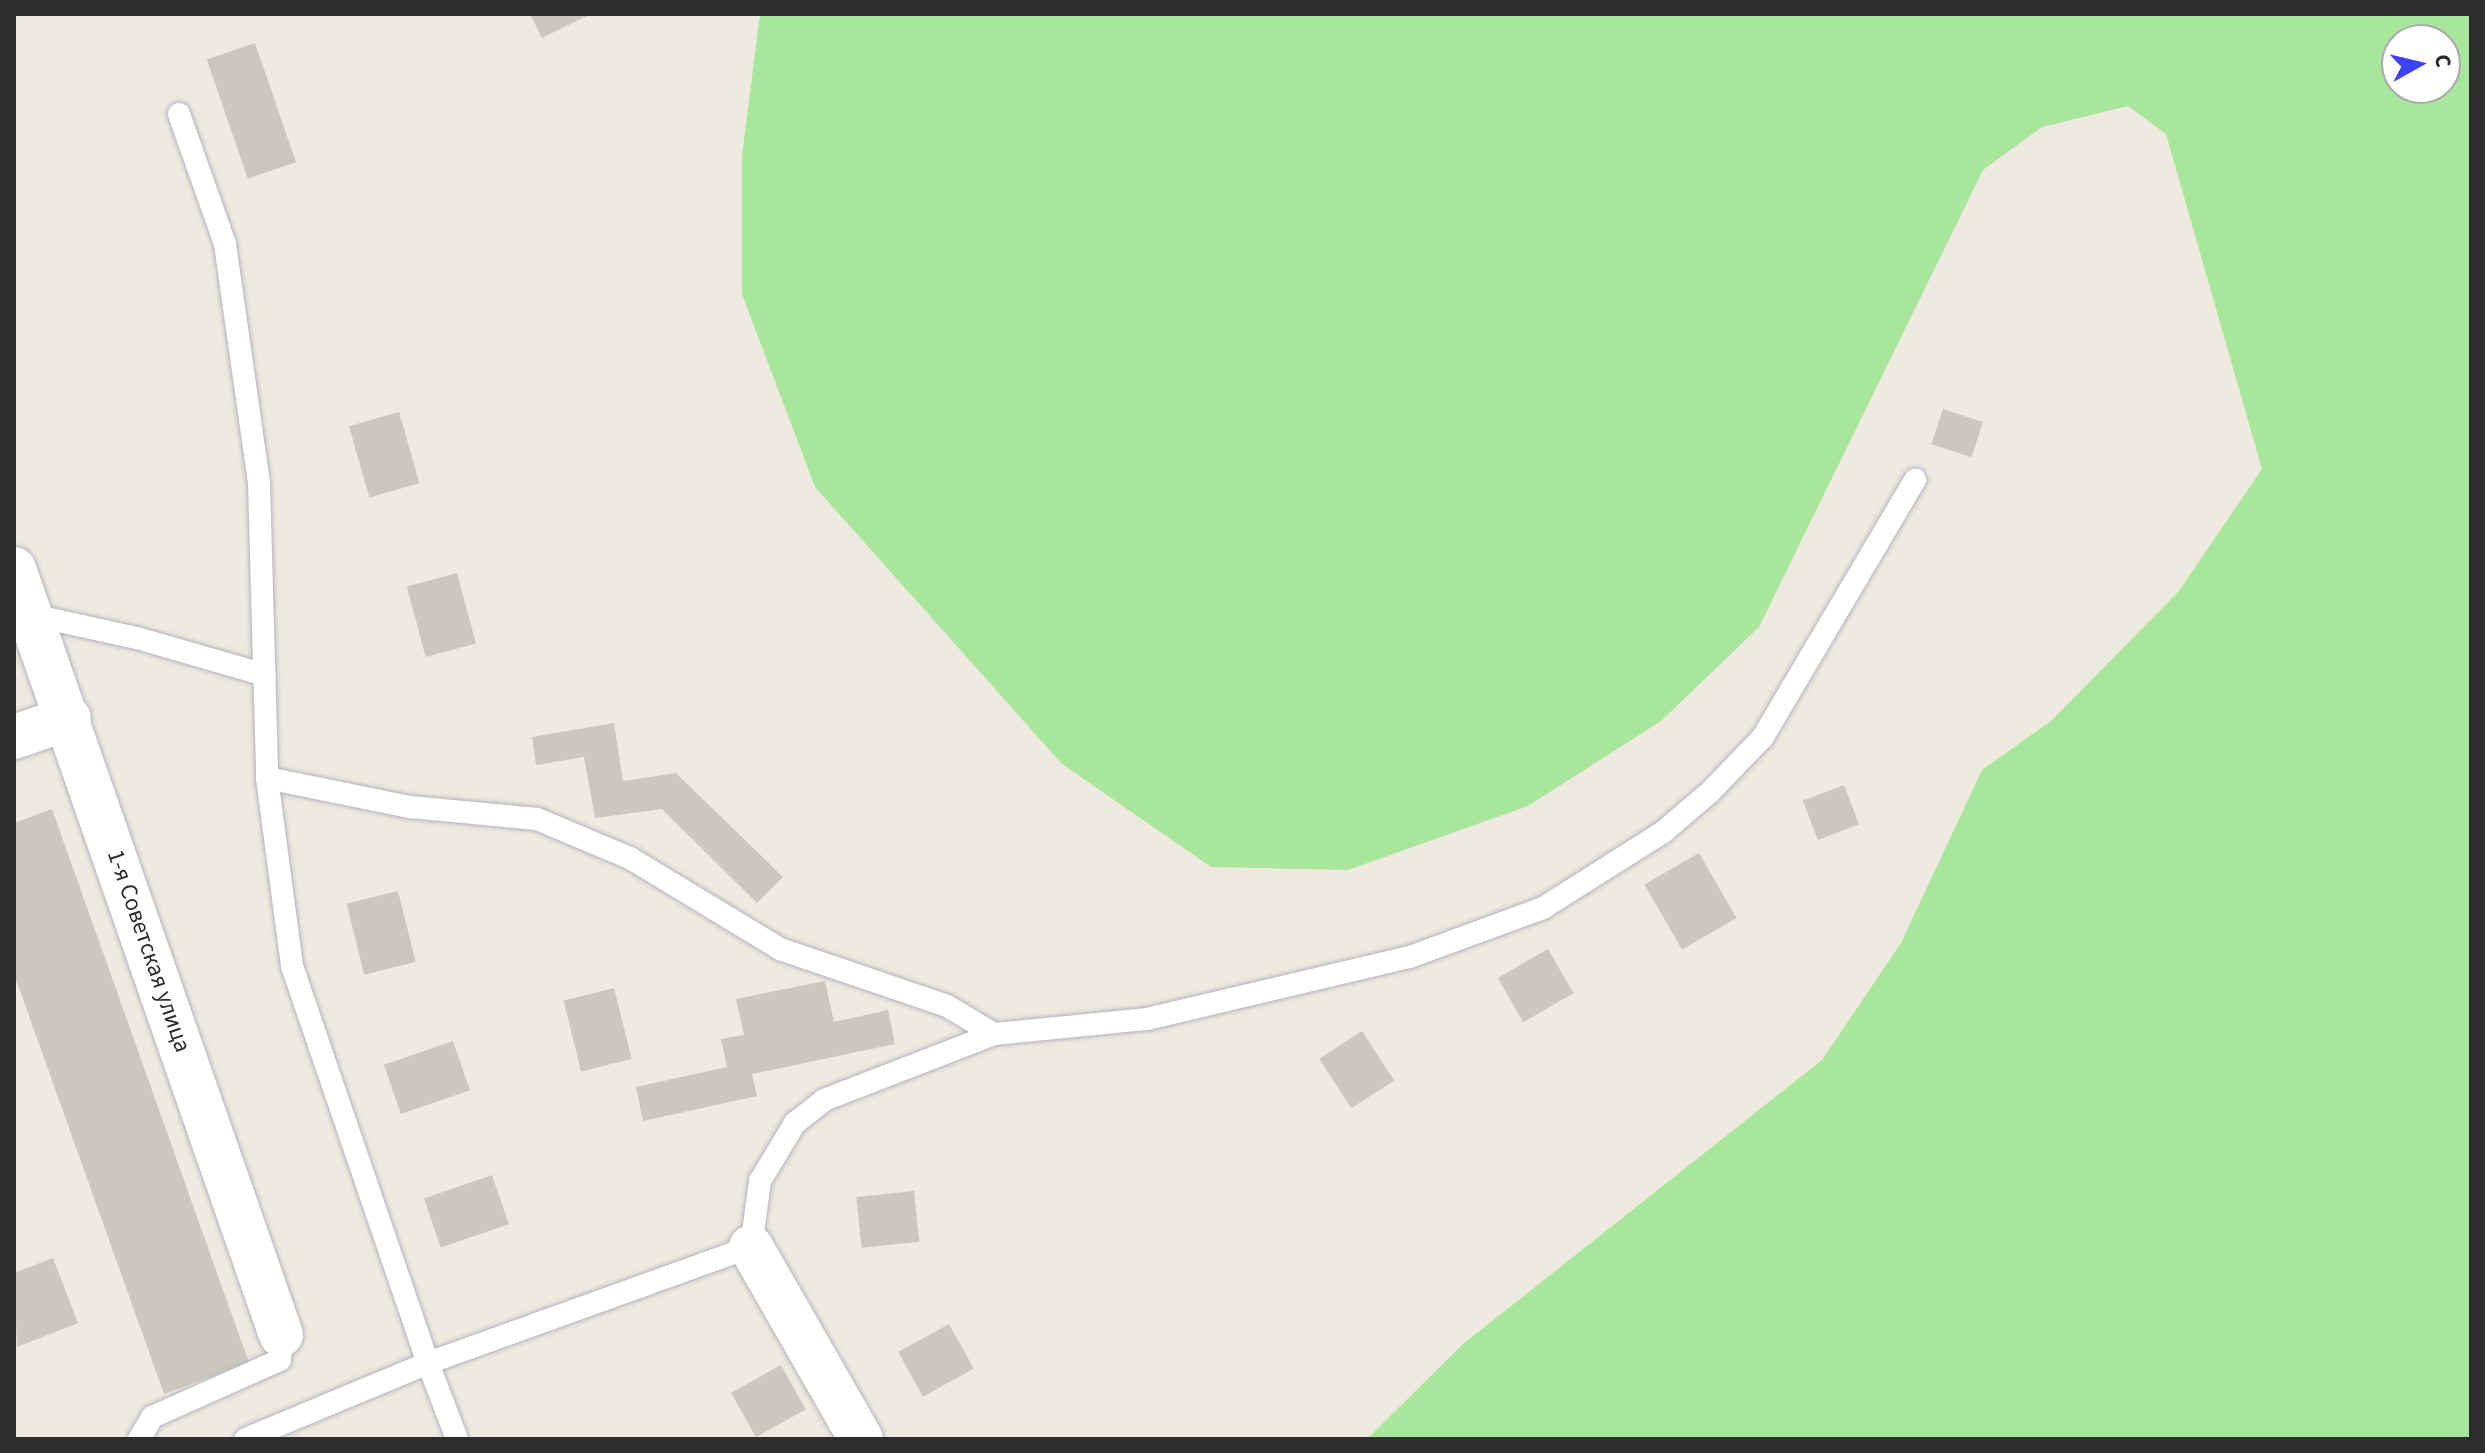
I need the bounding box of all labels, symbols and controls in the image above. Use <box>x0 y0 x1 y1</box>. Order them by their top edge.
north arrow <box>2381 24 2461 104</box>
text: С <box>2426 52 2460 70</box>
street label: 1-я Советская улица <box>101 846 197 1056</box>

